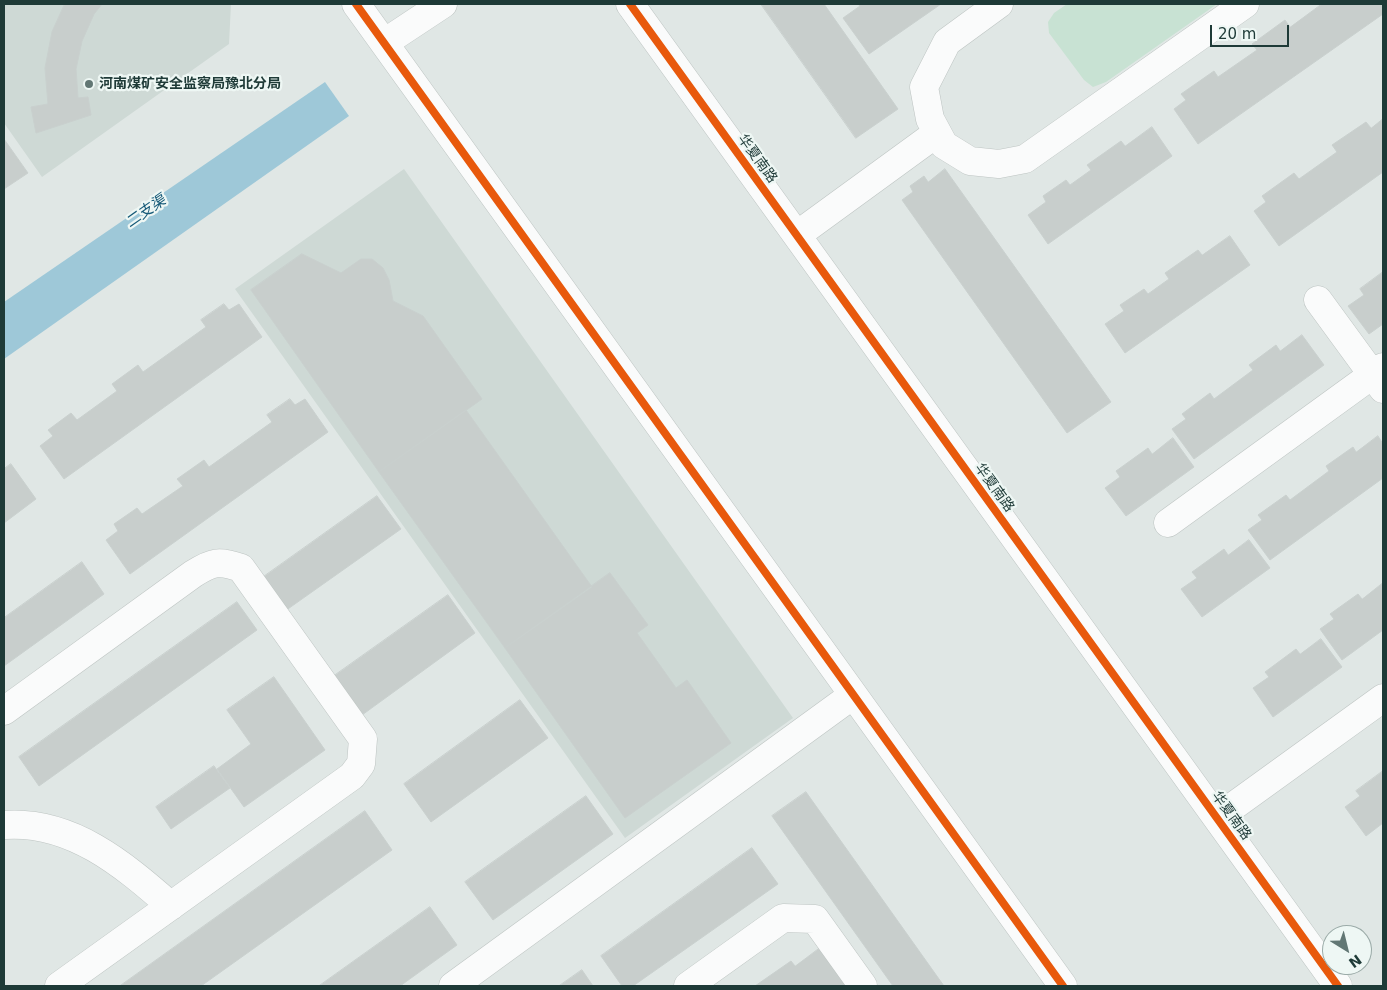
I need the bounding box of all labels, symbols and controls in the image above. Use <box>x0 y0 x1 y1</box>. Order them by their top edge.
scale bar <box>1212 15 1291 47</box>
text: 20 m <box>1218 25 1256 43</box>
place label: 河南煤矿安全监察局豫北分局 <box>99 76 281 92</box>
marker: 河南煤矿安全监察局豫北分局 <box>83 78 95 90</box>
street label: 华夏南路 <box>734 131 780 187</box>
water label: 二支渠 <box>122 192 170 232</box>
street label: 华夏南路 <box>971 460 1017 516</box>
street label: 华夏南路 <box>1208 788 1254 844</box>
north arrow <box>1322 925 1372 975</box>
text: N <box>1346 951 1365 971</box>

